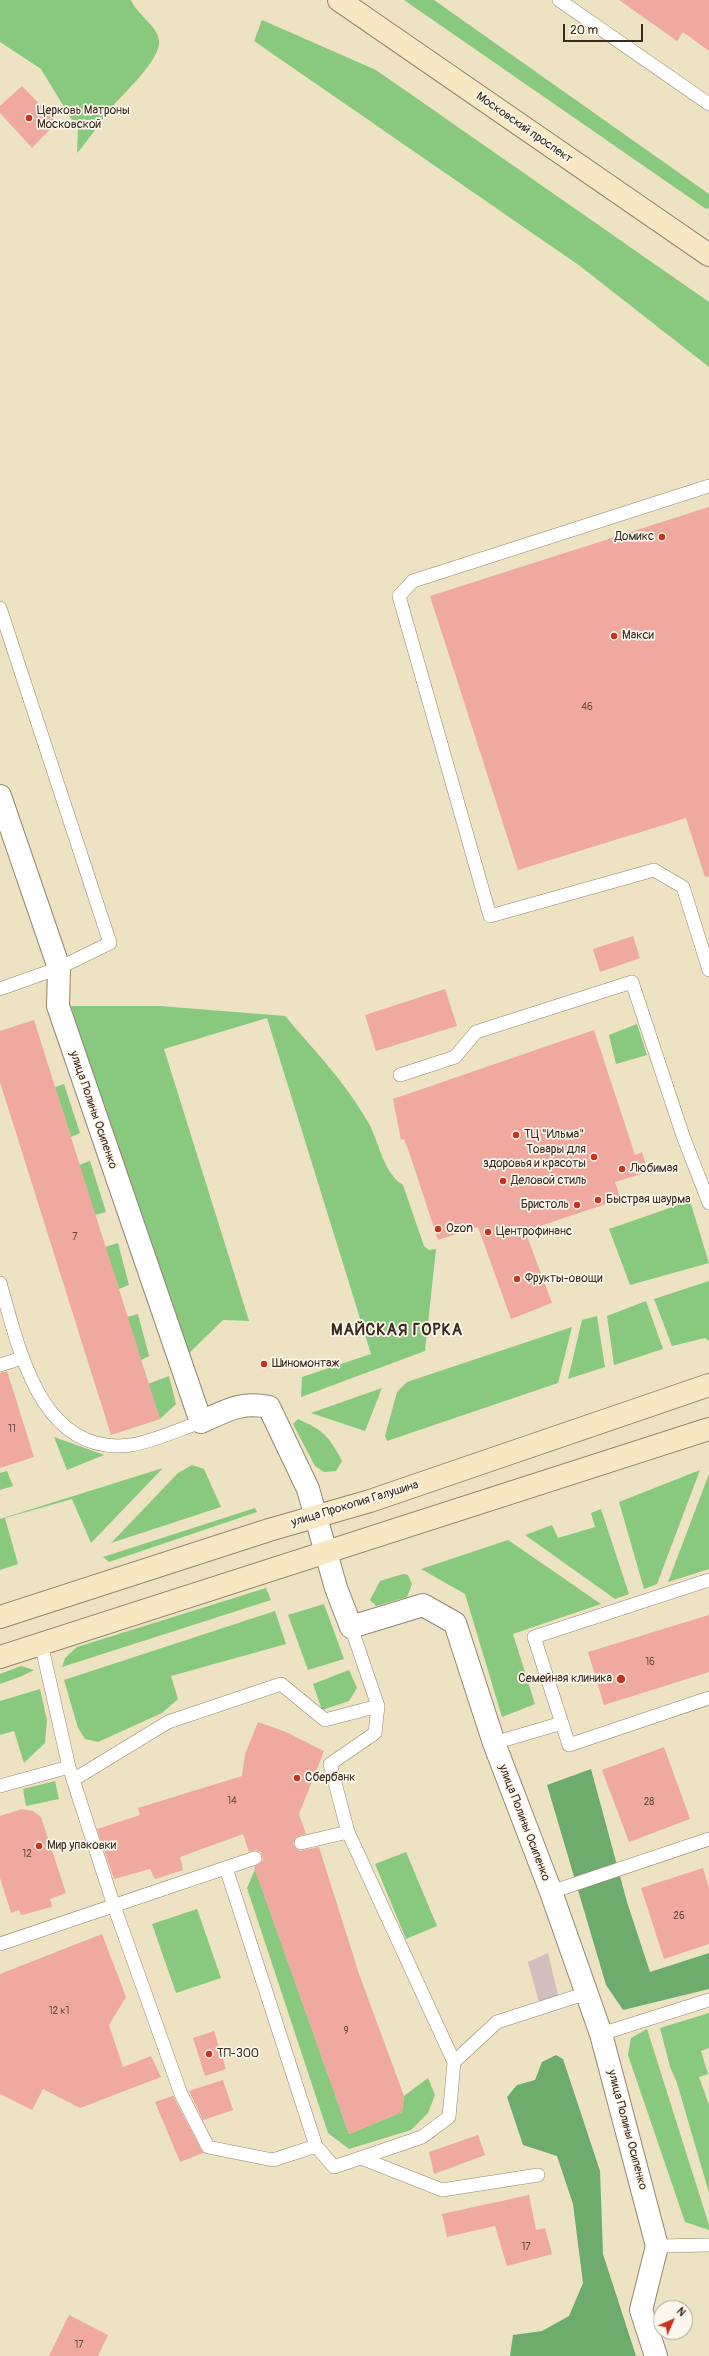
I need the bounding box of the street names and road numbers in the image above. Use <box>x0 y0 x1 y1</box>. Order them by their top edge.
street label: Московский проспект <box>473 89 575 167</box>
street label: улица Полины Осипенко <box>66 1049 120 1171</box>
street label: улица Прокопия Галушина <box>290 1478 420 1530</box>
street label: улица Полины Осипенко <box>495 1763 553 1883</box>
street label: улица Полины Осипенко <box>604 2068 650 2192</box>

